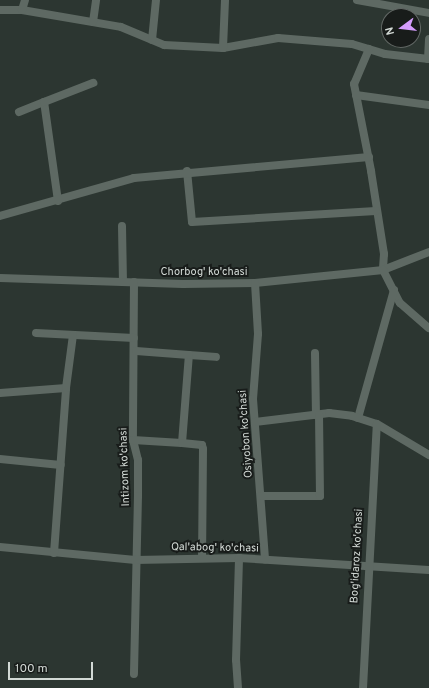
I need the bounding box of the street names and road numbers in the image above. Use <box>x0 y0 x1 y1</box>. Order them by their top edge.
street label: Сhorbog' ko'chasi <box>160 265 248 279</box>
street label: Osiyobon ko'chasi <box>236 389 256 479</box>
street label: Intizom ko'chasi <box>117 427 133 507</box>
street label: Bog'idaroz ko'chasi <box>348 508 366 604</box>
street label: Qal'abog' ko'chasi <box>171 541 259 555</box>

